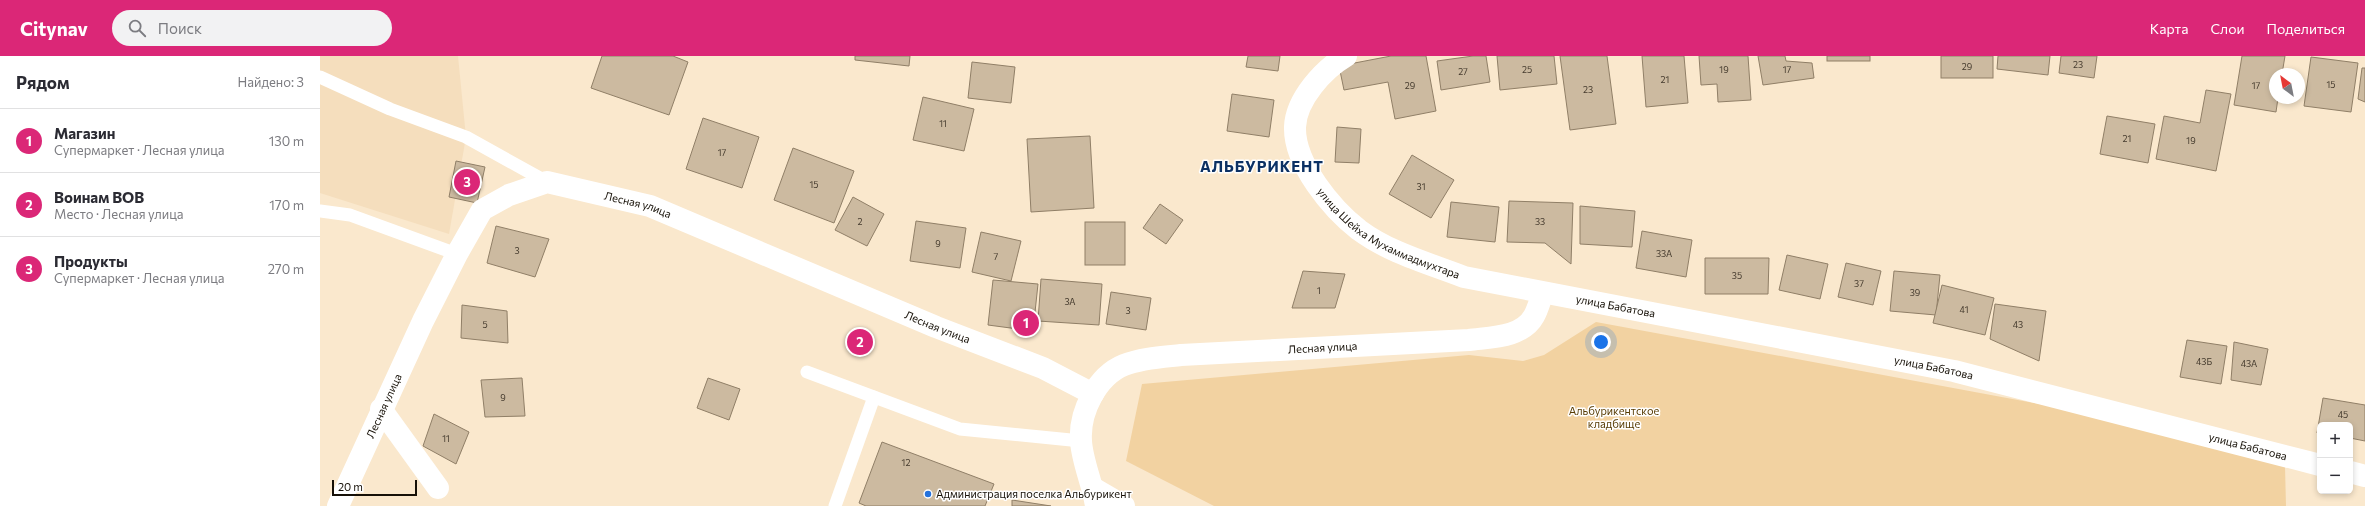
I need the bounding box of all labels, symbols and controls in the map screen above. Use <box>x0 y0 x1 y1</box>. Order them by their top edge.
search box <box>112 10 392 46</box>
text: Citynav <box>20 17 88 40</box>
icon: search <box>126 17 148 39</box>
text: Поиск <box>158 19 202 37</box>
text: Карта <box>2150 20 2188 37</box>
text: Слои <box>2210 20 2245 37</box>
text: Поделиться <box>2267 20 2345 37</box>
house number: 23 <box>2073 59 2083 70</box>
house number: 29 <box>1962 61 1972 72</box>
house number: 25 <box>1522 64 1532 75</box>
house number: 19 <box>1719 64 1729 75</box>
house number: 17 <box>1783 64 1792 75</box>
house number: 27 <box>1458 66 1468 77</box>
north arrow <box>2269 68 2305 104</box>
text: Рядом <box>16 72 70 93</box>
text: Найдено: 3 <box>237 74 304 90</box>
house number: 21 <box>1661 74 1669 85</box>
house number: 15 <box>2326 79 2336 90</box>
house number: 29 <box>1405 80 1415 91</box>
house number: 17 <box>2252 80 2261 91</box>
house number: 23 <box>1583 84 1593 95</box>
house number: 11 <box>939 118 947 129</box>
text: Магазин <box>54 124 115 142</box>
text: 1 <box>26 133 32 149</box>
text: 130 m <box>269 133 304 149</box>
house number: 21 <box>2123 133 2131 144</box>
house number: 19 <box>2186 135 2196 146</box>
text: Супермаркет · Лесная улица <box>54 142 225 158</box>
house number: 17 <box>718 147 727 158</box>
district label: АЛЬБУРИКЕНТ <box>1200 157 1324 175</box>
pin: 3 <box>454 167 480 197</box>
house number: 15 <box>809 179 819 190</box>
house number: 31 <box>1417 181 1425 192</box>
street label: улица Шейха Мухаммадмухтара <box>1315 185 1462 281</box>
text: Воинам ВОВ <box>54 188 144 206</box>
street label: Лесная улица <box>603 189 674 220</box>
text: 2 <box>25 197 33 213</box>
text: 170 m <box>269 197 304 213</box>
text: Место · Лесная улица <box>54 206 184 222</box>
house number: 2 <box>858 216 863 227</box>
house number: 33 <box>1535 216 1545 227</box>
house number: 9 <box>935 238 941 249</box>
house number: 3 <box>514 245 520 256</box>
house number: 33А <box>1656 248 1672 259</box>
house number: 7 <box>994 251 999 262</box>
text: Продукты <box>54 252 128 270</box>
text: 3 <box>25 261 33 277</box>
text: 270 m <box>268 261 304 277</box>
text: Супермаркет · Лесная улица <box>54 270 225 286</box>
house number: 35 <box>1732 270 1742 281</box>
house number: 37 <box>1854 278 1864 289</box>
house number: 1 <box>1317 285 1321 296</box>
house number: 39 <box>1910 287 1920 298</box>
street label: улица Бабатова <box>1575 292 1656 320</box>
house number: 3А <box>1064 296 1076 307</box>
house number: 41 <box>1960 304 1968 315</box>
house number: 3 <box>1125 305 1131 316</box>
street label: Лесная улица <box>903 308 972 346</box>
pin: 1 <box>1013 308 1039 338</box>
house number: 5 <box>482 319 488 330</box>
house number: 43 <box>2013 319 2023 330</box>
pin: 2 <box>847 327 873 357</box>
your location <box>1591 332 1611 352</box>
street label: Лесная улица <box>1288 339 1358 355</box>
street label: улица Бабатова <box>1893 353 1975 382</box>
house number: 43Б <box>2196 356 2212 367</box>
house number: 43А <box>2241 358 2257 369</box>
street label: Лесная улица <box>363 372 404 440</box>
house number: 9 <box>500 392 506 403</box>
park label: Альбурикентское кладбище <box>1569 404 1660 430</box>
house number: 45 <box>2338 409 2348 420</box>
map controls <box>2317 422 2353 494</box>
button: + <box>2317 422 2353 458</box>
street label: улица Бабатова <box>2207 430 2289 462</box>
house number: 11 <box>442 433 450 444</box>
house number: 12 <box>902 457 910 468</box>
button: − <box>2317 458 2353 494</box>
scale bar <box>332 478 417 497</box>
text: 20 m <box>338 480 363 493</box>
place label: Администрация поселка Альбурикент <box>936 487 1132 500</box>
marker: Администрация поселка Альбурикент <box>923 489 933 499</box>

